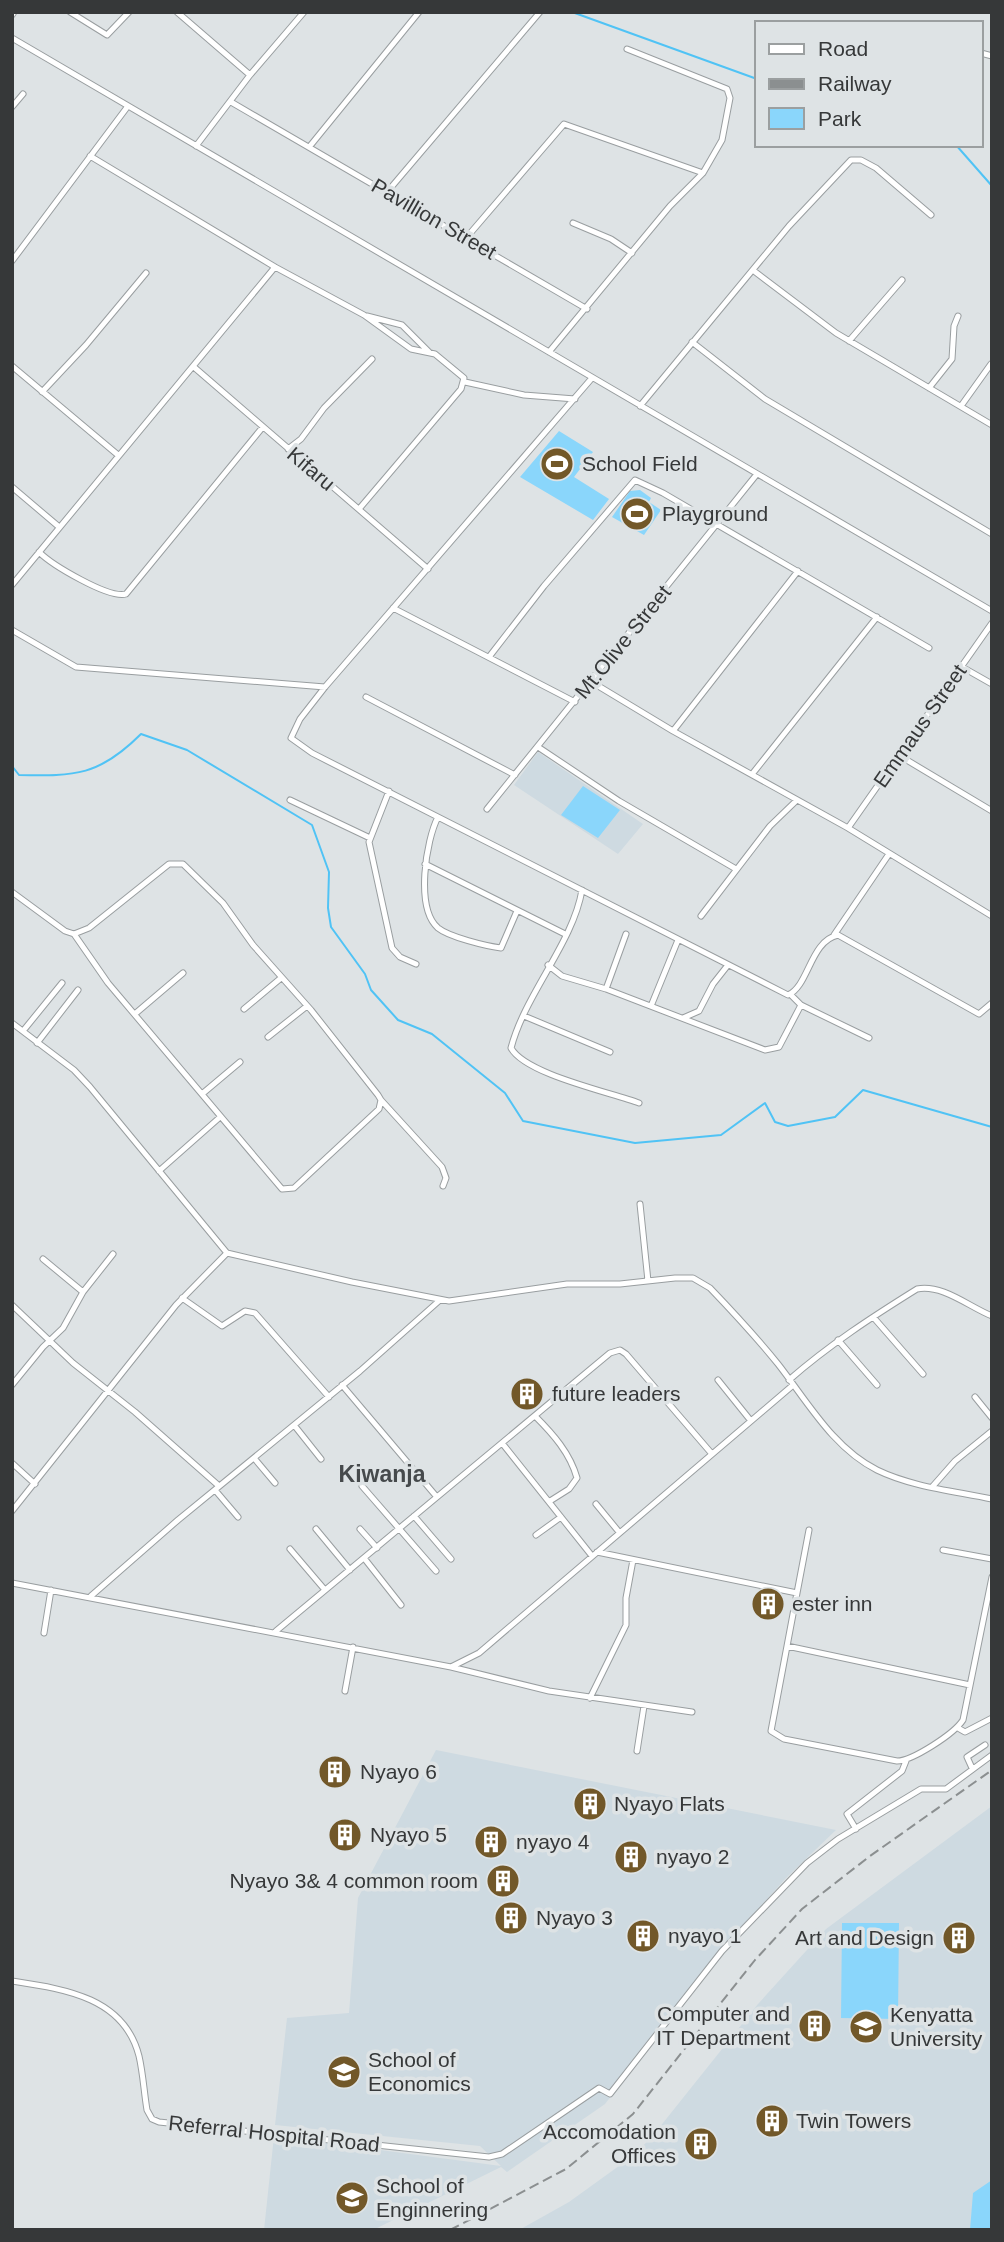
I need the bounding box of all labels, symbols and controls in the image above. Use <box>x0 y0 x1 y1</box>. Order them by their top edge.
legend <box>755 21 983 147</box>
text: Road <box>818 37 868 60</box>
text: Railway <box>818 72 892 95</box>
text: Park <box>818 107 862 130</box>
street label: Pavillion Street <box>368 174 501 264</box>
street label: Kifaru <box>283 442 340 495</box>
sports icon: School Field <box>538 445 576 483</box>
place label: School Field <box>582 452 698 475</box>
sports icon: Playground <box>618 495 656 533</box>
place label: Playground <box>662 502 768 525</box>
street label: Mt.Olive Street <box>570 580 675 703</box>
street label: Emmaus Street <box>869 660 971 792</box>
building icon: future leaders <box>508 1375 546 1413</box>
place label: future leaders <box>552 1382 680 1405</box>
district label: Kiwanja <box>339 1461 426 1487</box>
building icon: ester inn <box>749 1585 787 1623</box>
place label: ester inn <box>792 1592 873 1615</box>
building icon: Nyayo 6 <box>316 1753 354 1791</box>
place label: Nyayo 6 <box>360 1760 437 1783</box>
building icon: Nyayo Flats <box>571 1785 609 1823</box>
place label: Nyayo Flats <box>614 1792 725 1815</box>
building icon: Nyayo 5 <box>326 1816 364 1854</box>
place label: Nyayo 5 <box>370 1823 447 1846</box>
building icon: nyayo 4 <box>472 1823 510 1861</box>
place label: nyayo 4 <box>516 1830 590 1853</box>
building icon: nyayo 2 <box>612 1838 650 1876</box>
place label: nyayo 2 <box>656 1845 730 1868</box>
building icon: Nyayo 3& 4 common room <box>484 1862 522 1900</box>
place label: Nyayo 3& 4 common room <box>229 1869 478 1892</box>
building icon: Nyayo 3 <box>492 1899 530 1937</box>
place label: Nyayo 3 <box>536 1906 613 1929</box>
building icon: nyayo 1 <box>624 1917 662 1955</box>
building icon: Art and Design <box>940 1919 978 1957</box>
place label: nyayo 1 <box>668 1924 742 1947</box>
place label: Art and Design <box>795 1926 934 1949</box>
place label: Computer and IT Department <box>656 2002 790 2049</box>
place label: Kenyatta University <box>890 2003 983 2050</box>
building icon: Computer and IT Department <box>796 2007 834 2045</box>
school or university icon: Kenyatta University <box>847 2008 885 2046</box>
place label: School of Economics <box>368 2048 471 2095</box>
school or university icon: School of Economics <box>325 2053 363 2091</box>
building icon: Twin Towers <box>753 2102 791 2140</box>
place label: Twin Towers <box>796 2109 911 2132</box>
street label: Referral Hospital Road <box>167 2111 381 2156</box>
place label: Accomodation Offices <box>543 2120 676 2167</box>
building icon: Accomodation Offices <box>682 2125 720 2163</box>
place label: School of Enginnering <box>376 2174 488 2221</box>
school or university icon: School of Enginnering <box>333 2179 371 2217</box>

